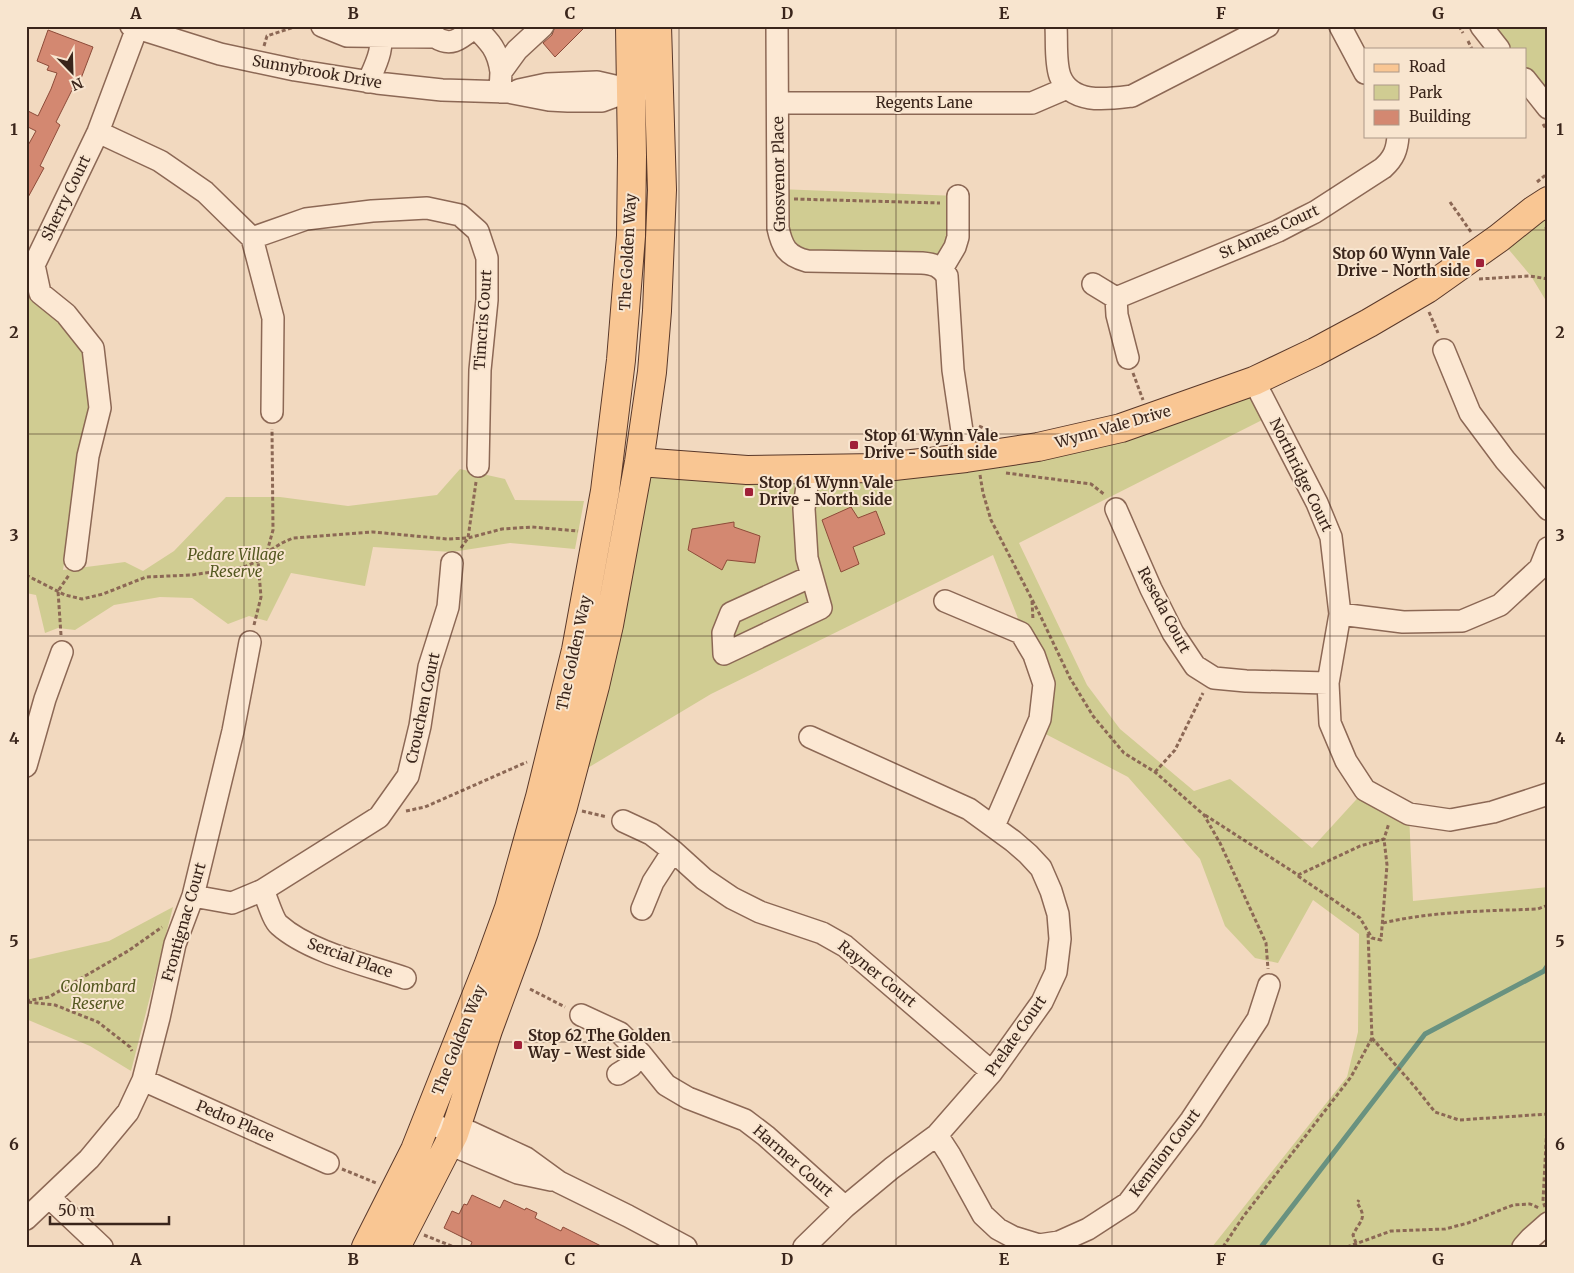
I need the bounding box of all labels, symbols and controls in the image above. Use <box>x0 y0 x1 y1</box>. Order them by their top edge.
text: A <box>129 3 142 23</box>
text: B <box>347 3 359 23</box>
text: C <box>565 3 575 23</box>
text: D <box>781 3 793 23</box>
text: E <box>999 3 1010 23</box>
text: F <box>1216 3 1226 23</box>
text: G <box>1432 3 1444 23</box>
north arrow <box>48 48 98 98</box>
legend <box>1364 48 1526 138</box>
street label: Sunnybrook Drive <box>251 51 384 92</box>
text: Road <box>1409 57 1445 76</box>
text: N <box>68 74 86 94</box>
text: Park <box>1409 83 1443 102</box>
street label: Regents Lane <box>875 93 973 112</box>
text: Building <box>1409 107 1471 126</box>
street label: Grosvenor Place <box>768 116 789 232</box>
text: 1 <box>10 119 18 139</box>
text: 1 <box>1556 119 1564 139</box>
street label: Sherry Court <box>37 152 95 244</box>
street label: The Golden Way <box>615 193 640 311</box>
street label: St Annes Court <box>1216 200 1322 263</box>
place label: Stop 60 Wynn Vale Drive - North side <box>1332 244 1470 280</box>
marker: Stop 60 Wynn Vale Drive - North side <box>1474 257 1486 269</box>
street label: Timcris Court <box>470 269 495 371</box>
text: 2 <box>9 322 19 342</box>
text: 2 <box>1555 322 1565 342</box>
street label: Wynn Vale Drive <box>1052 401 1173 452</box>
street label: Northridge Court <box>1266 415 1337 535</box>
place label: Stop 61 Wynn Vale Drive - South side <box>864 426 998 462</box>
marker: Stop 61 Wynn Vale Drive - South side <box>848 439 860 451</box>
place label: Stop 61 Wynn Vale Drive - North side <box>759 473 893 509</box>
marker: Stop 61 Wynn Vale Drive - North side <box>743 486 755 498</box>
text: 3 <box>9 525 19 545</box>
text: 3 <box>1555 525 1565 545</box>
park label: Pedare Village Reserve <box>188 545 285 581</box>
street label: Reseda Court <box>1134 563 1195 656</box>
street label: The Golden Way <box>552 593 595 712</box>
street label: Crouchen Court <box>401 651 444 765</box>
text: 4 <box>9 728 19 748</box>
text: 4 <box>1555 728 1565 748</box>
street label: Frontignac Court <box>157 860 210 984</box>
text: 5 <box>9 931 19 951</box>
text: 5 <box>1555 931 1565 951</box>
street label: Sercial Place <box>305 933 396 982</box>
street label: Rayner Court <box>834 936 920 1011</box>
park label: Colombard Reserve <box>60 977 136 1013</box>
street label: The Golden Way <box>428 982 489 1098</box>
street label: Prelate Court <box>981 992 1050 1080</box>
place label: Stop 62 The Golden Way - West side <box>527 1026 671 1062</box>
marker: Stop 62 The Golden Way - West side <box>512 1039 524 1051</box>
street label: Pedro Place <box>193 1096 277 1145</box>
street label: Kennion Court <box>1125 1105 1204 1201</box>
street label: Harmer Court <box>749 1121 837 1201</box>
text: 6 <box>9 1134 19 1154</box>
text: 6 <box>1555 1134 1565 1154</box>
scale bar <box>50 1193 169 1225</box>
text: 50 m <box>58 1201 95 1220</box>
text: A <box>129 1249 142 1269</box>
text: B <box>347 1249 359 1269</box>
text: C <box>565 1249 575 1269</box>
text: D <box>781 1249 793 1269</box>
text: E <box>999 1249 1010 1269</box>
text: F <box>1216 1249 1226 1269</box>
text: G <box>1432 1249 1444 1269</box>

